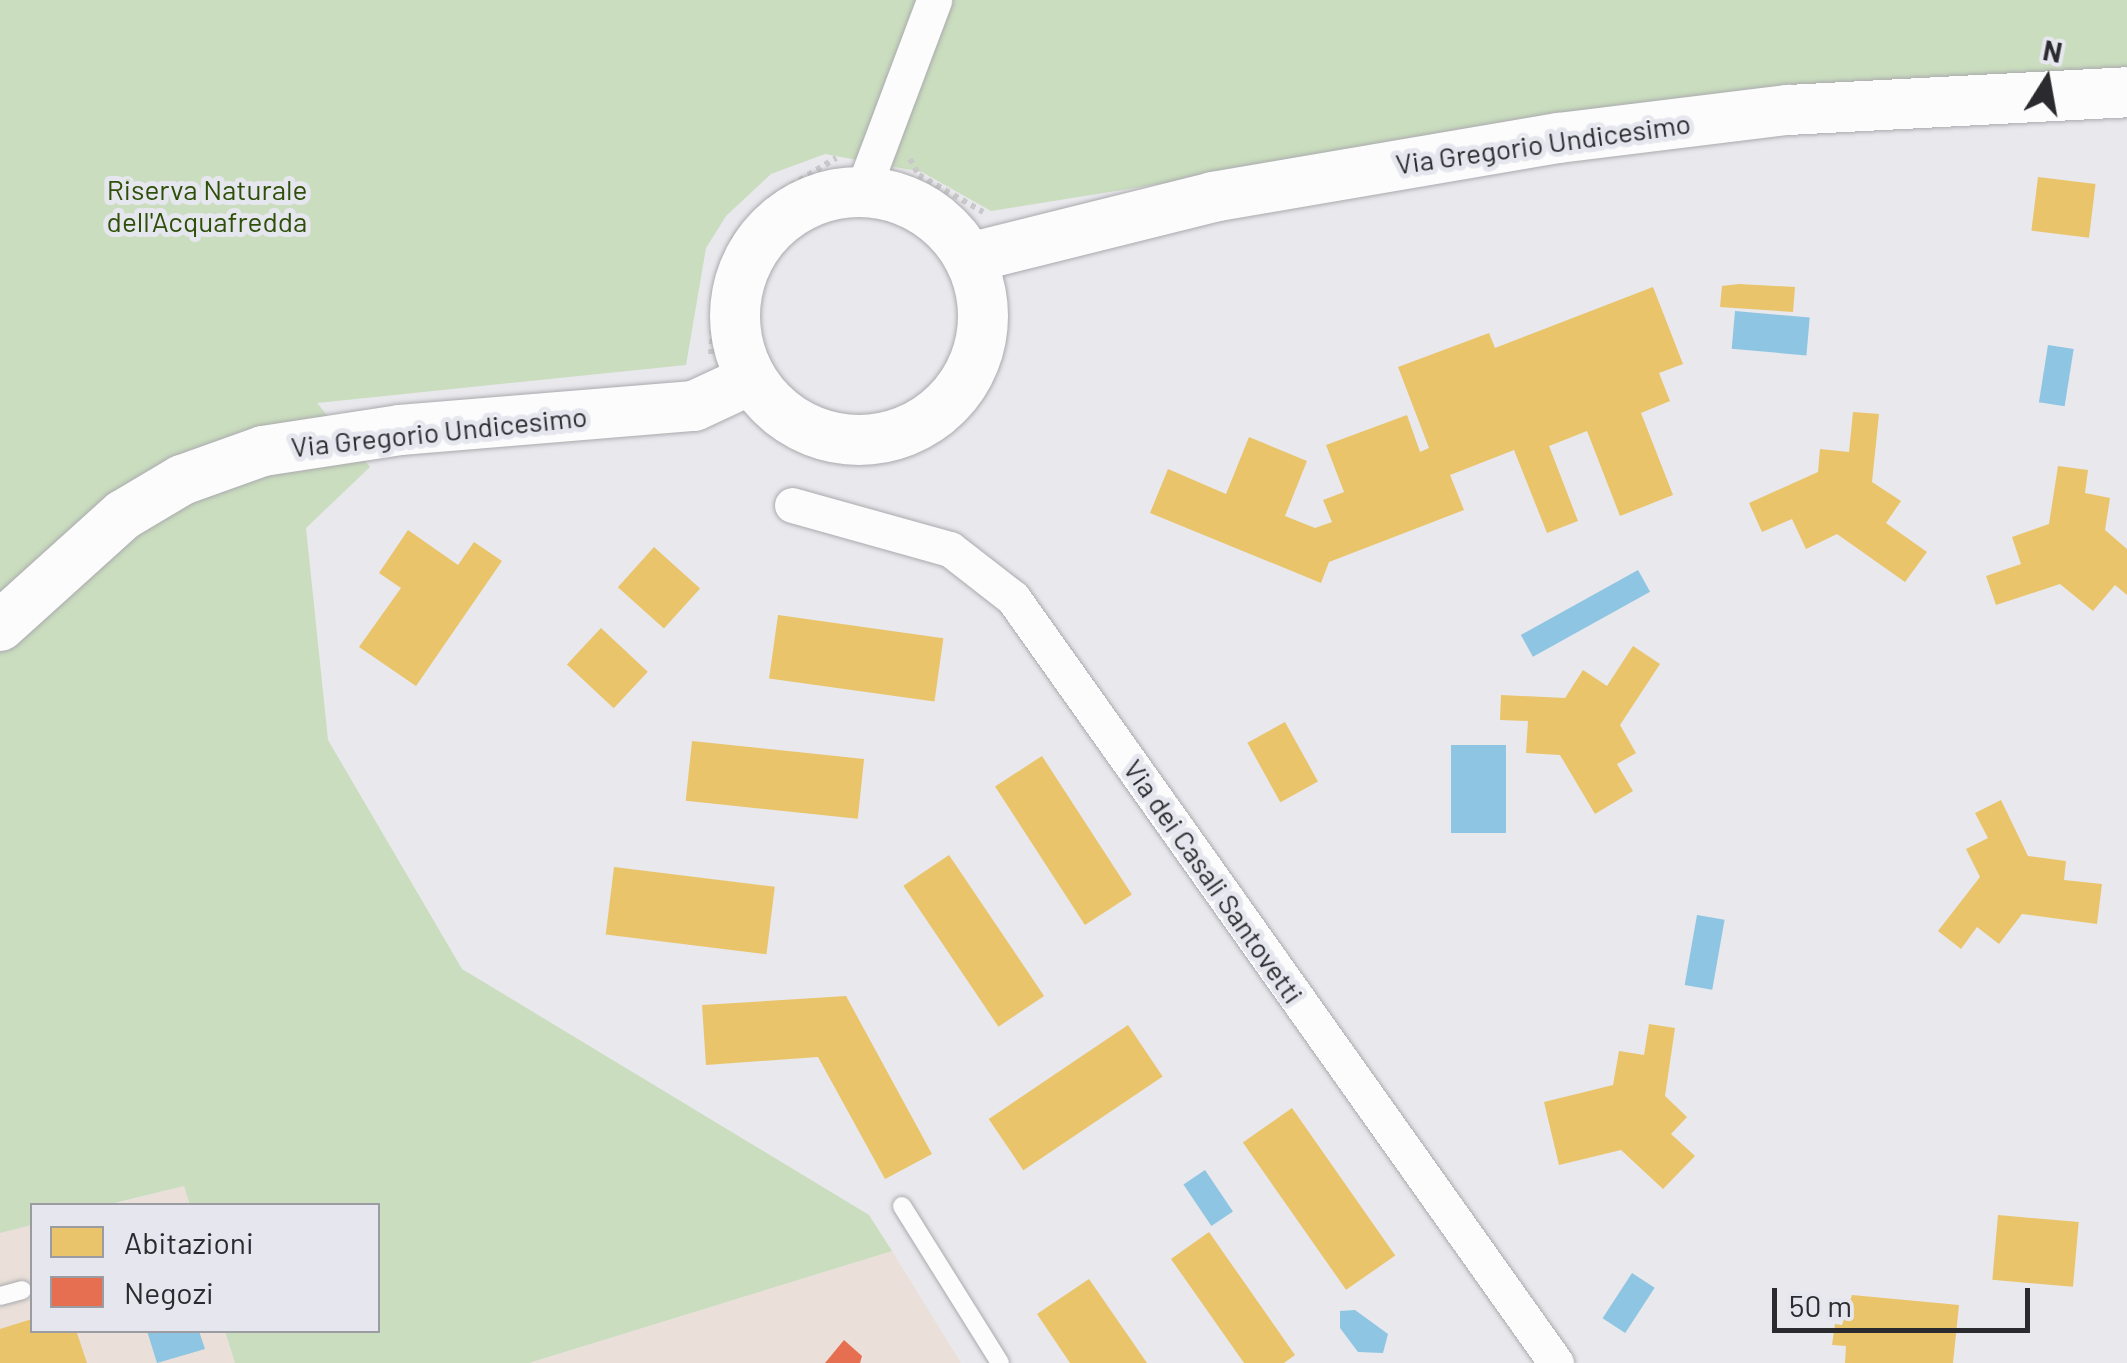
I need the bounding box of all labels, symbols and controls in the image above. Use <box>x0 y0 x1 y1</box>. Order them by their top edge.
north arrow <box>1997 30 2097 130</box>
text: N <box>2040 32 2065 69</box>
street label: Via Gregorio Undicesimo <box>1393 106 1693 180</box>
park label: Riserva Naturale dell'Acquafredda <box>107 172 307 238</box>
street label: Via Gregorio Undicesimo <box>289 399 589 463</box>
street label: Via dei Casali Santovetti <box>1117 753 1311 1009</box>
legend <box>30 1203 380 1333</box>
text: Abitazioni <box>124 1224 254 1260</box>
scale bar <box>1777 1268 2034 1330</box>
text: Negozi <box>124 1274 214 1310</box>
text: 50 m <box>1789 1287 1852 1323</box>

